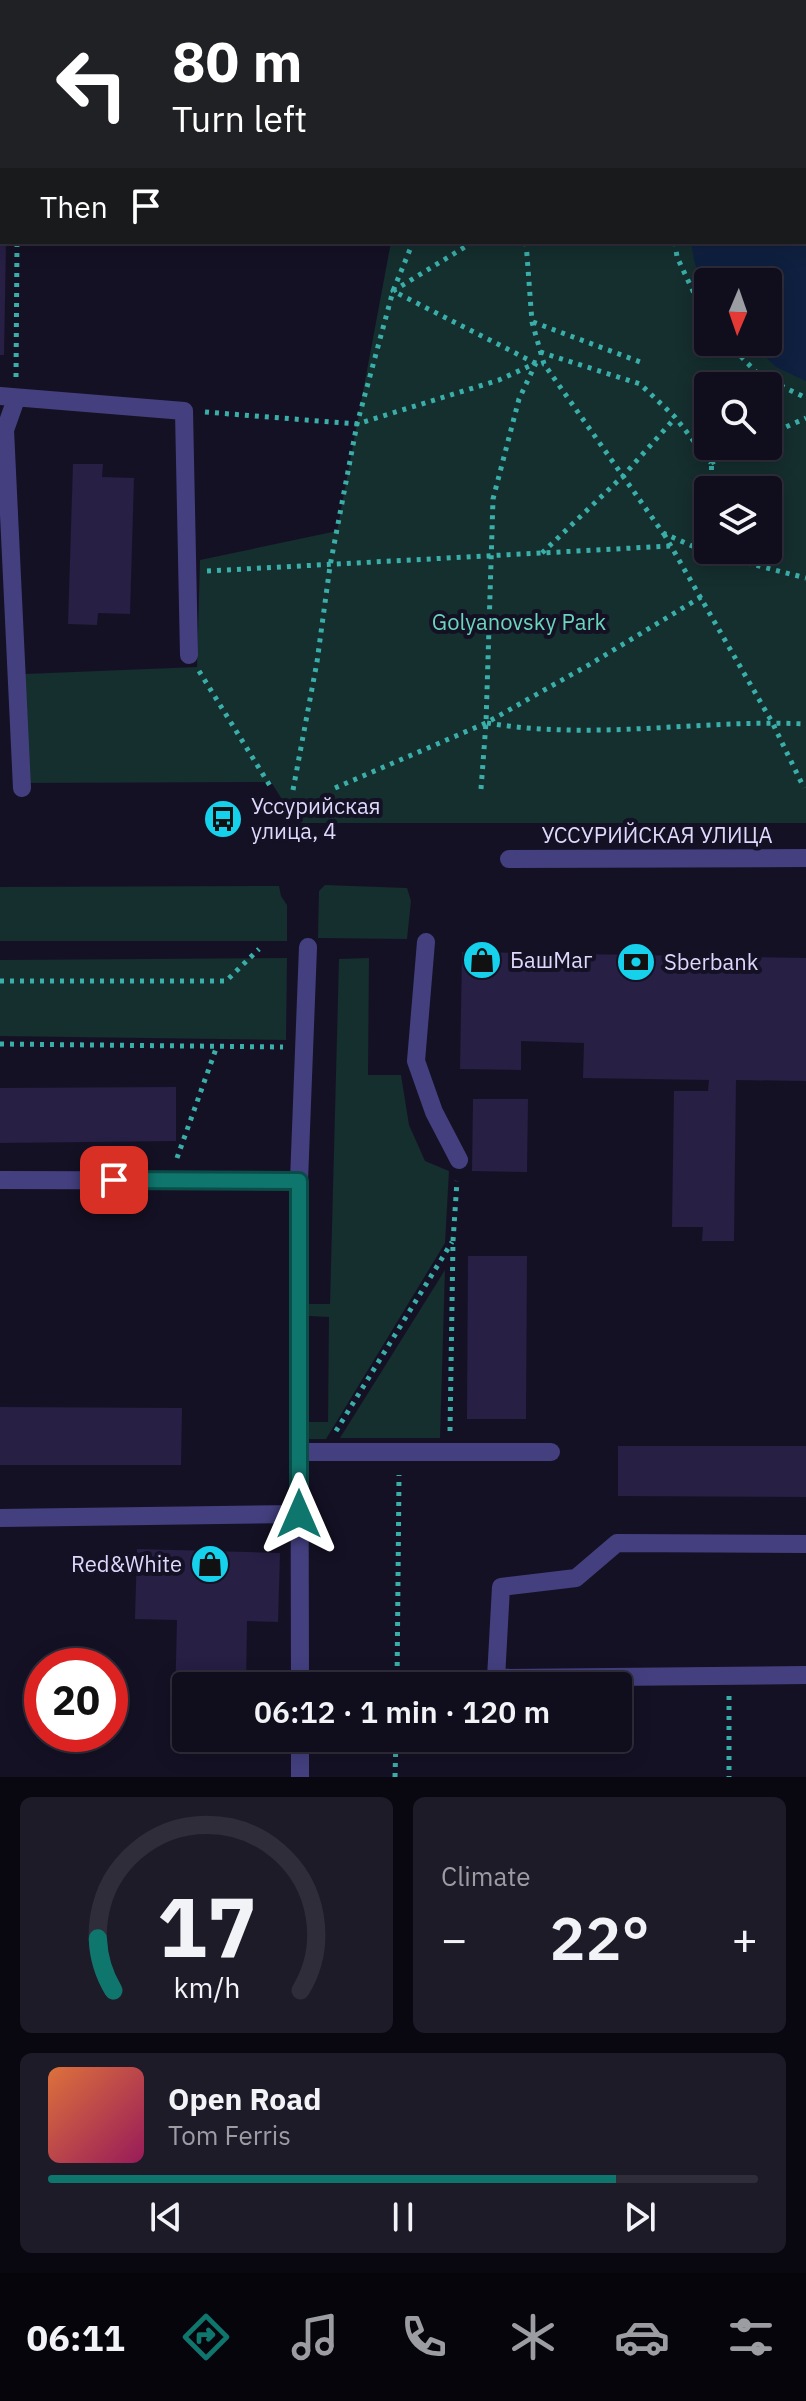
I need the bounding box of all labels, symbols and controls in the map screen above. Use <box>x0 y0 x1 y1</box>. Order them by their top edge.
text: 80 m <box>172 25 302 97</box>
icon: left <box>40 32 144 136</box>
text: Turn left <box>172 95 307 142</box>
icon: arrive <box>124 184 168 228</box>
text: Then <box>40 187 108 226</box>
north arrow <box>694 268 782 356</box>
map controls <box>694 268 782 564</box>
button: search <box>694 372 782 460</box>
button: layers <box>694 476 782 564</box>
park label: Golyanovsky Park <box>432 607 607 636</box>
place label: Уссурийская улица, 4 <box>251 791 380 845</box>
bus stop icon: Уссурийская улица, 4 <box>202 798 244 840</box>
street label: УССУРИЙСКАЯ УЛИЦА <box>541 820 773 849</box>
shop icon: БашМаг <box>461 939 503 981</box>
bank icon: Sberbank <box>615 941 657 983</box>
place label: БашМаг <box>510 945 593 974</box>
place label: Sberbank <box>664 947 759 976</box>
pin <box>80 1146 148 1214</box>
icon: arrive <box>92 1158 136 1202</box>
position arrow <box>257 1472 341 1556</box>
shop icon: Red&White <box>189 1543 231 1585</box>
place label: Red&White <box>71 1549 182 1578</box>
speed limit sign: 20 <box>24 1648 128 1752</box>
text: 06:12 · 1 min · 120 m <box>254 1692 550 1731</box>
text: Climate <box>441 1859 531 1893</box>
text: 17 <box>157 1872 256 1980</box>
text: 22° <box>549 1898 650 1977</box>
text: − <box>441 1910 467 1967</box>
text: + <box>732 1910 758 1967</box>
text: km/h <box>173 1969 240 2006</box>
text: Open Road <box>168 2079 321 2118</box>
text: Tom Ferris <box>168 2118 291 2152</box>
icon: previous <box>144 2195 188 2239</box>
icon: pause <box>381 2195 425 2239</box>
icon: next <box>618 2195 662 2239</box>
icon: directions <box>178 2309 234 2365</box>
icon: music <box>287 2309 343 2365</box>
icon: phone <box>396 2309 452 2365</box>
icon: climate <box>505 2309 561 2365</box>
icon: car <box>614 2309 670 2365</box>
icon: filters <box>723 2309 779 2365</box>
text: 06:11 <box>27 2314 125 2361</box>

